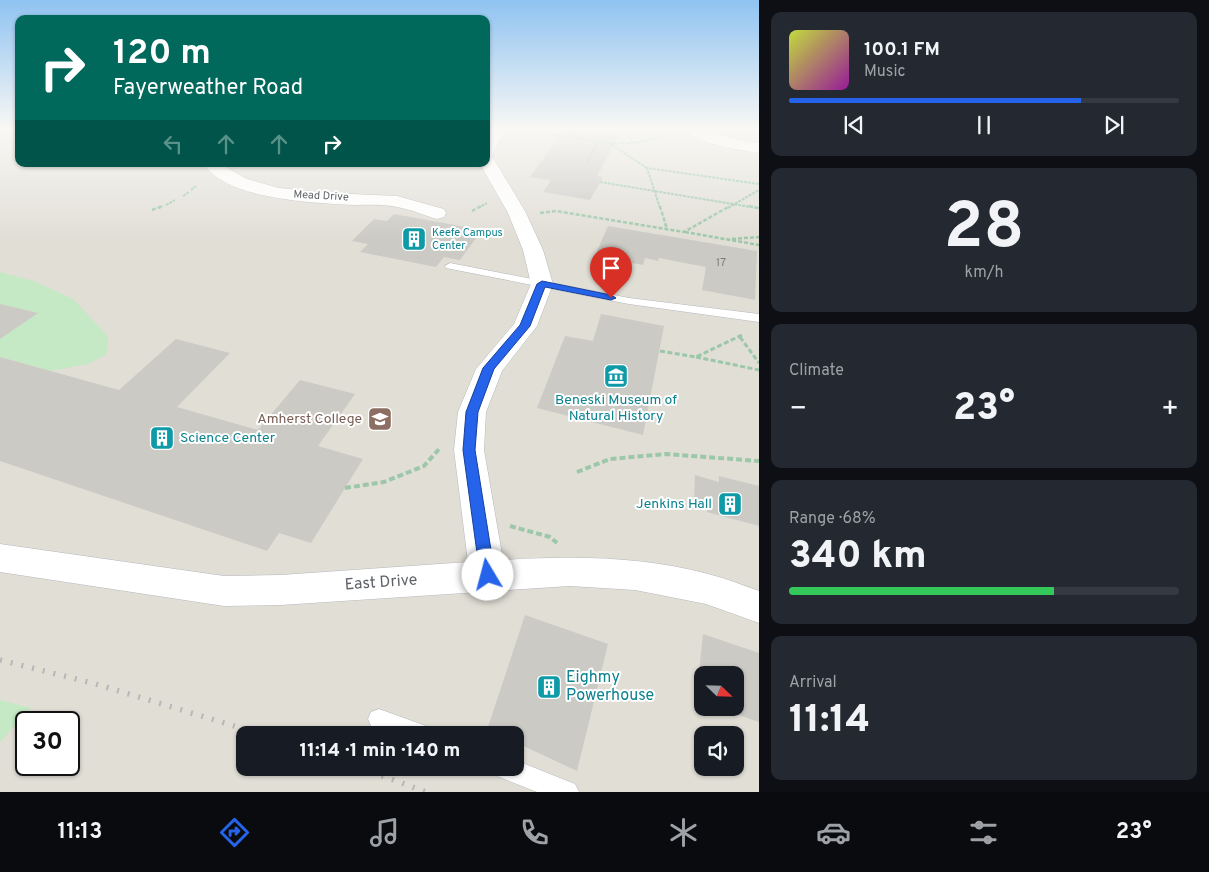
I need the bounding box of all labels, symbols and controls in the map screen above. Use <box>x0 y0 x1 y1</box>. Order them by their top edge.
text: 120 m <box>113 32 211 76</box>
icon: right <box>30 35 95 100</box>
text: 100.1 FM <box>864 38 940 62</box>
text: Music <box>864 62 905 82</box>
text: Fayerweather Road <box>113 75 303 102</box>
icon: previous <box>840 111 868 139</box>
icon: pause <box>970 111 998 139</box>
icon: next <box>1100 111 1128 139</box>
icon: left <box>159 130 187 158</box>
icon: ahead <box>212 130 240 158</box>
icon: ahead <box>265 130 293 158</box>
icon: right <box>318 130 346 158</box>
street label: Mead Drive <box>293 188 349 204</box>
text: 28 <box>944 189 1024 271</box>
building icon: Keefe Campus Center <box>401 226 427 252</box>
place label: Keefe Campus Center <box>432 226 503 253</box>
pin <box>590 247 632 298</box>
icon: arrive <box>597 254 625 282</box>
house number: 17 <box>716 256 726 270</box>
text: km/h <box>965 263 1003 283</box>
text: Climate <box>789 361 844 381</box>
museum icon: Beneski Museum of Natural History <box>603 363 629 389</box>
text: 23° <box>953 385 1015 434</box>
place label: Beneski Museum of Natural History <box>555 392 677 425</box>
text: − <box>789 392 807 428</box>
text: + <box>1161 392 1179 428</box>
school or university icon: Amherst College <box>367 406 393 432</box>
place label: Amherst College <box>257 411 362 428</box>
building icon: Science Center <box>149 425 175 451</box>
place label: Science Center <box>180 430 276 447</box>
building icon: Jenkins Hall <box>717 491 743 517</box>
place label: Jenkins Hall <box>636 496 712 513</box>
text: Range · 68% <box>789 509 876 529</box>
text: 340 km <box>789 533 927 582</box>
position arrow <box>461 548 513 600</box>
street label: East Drive <box>344 570 418 596</box>
north arrow <box>694 666 744 716</box>
map controls <box>694 666 744 776</box>
place label: Eighmy Powerhouse <box>566 668 654 706</box>
text: Arrival <box>789 673 837 693</box>
building icon: Eighmy Powerhouse <box>536 674 562 700</box>
text: 11:14 <box>789 697 870 746</box>
speed limit sign: 30 <box>15 711 80 776</box>
button: sound <box>694 726 744 776</box>
text: 11:14 · 1 min · 140 m <box>300 739 460 763</box>
icon: directions <box>217 815 252 850</box>
icon: music <box>367 815 402 850</box>
icon: phone <box>517 815 552 850</box>
icon: climate <box>666 815 701 850</box>
icon: car <box>816 815 851 850</box>
icon: filters <box>966 815 1001 850</box>
text: 11:13 <box>57 819 102 846</box>
text: 23° <box>1116 819 1152 846</box>

